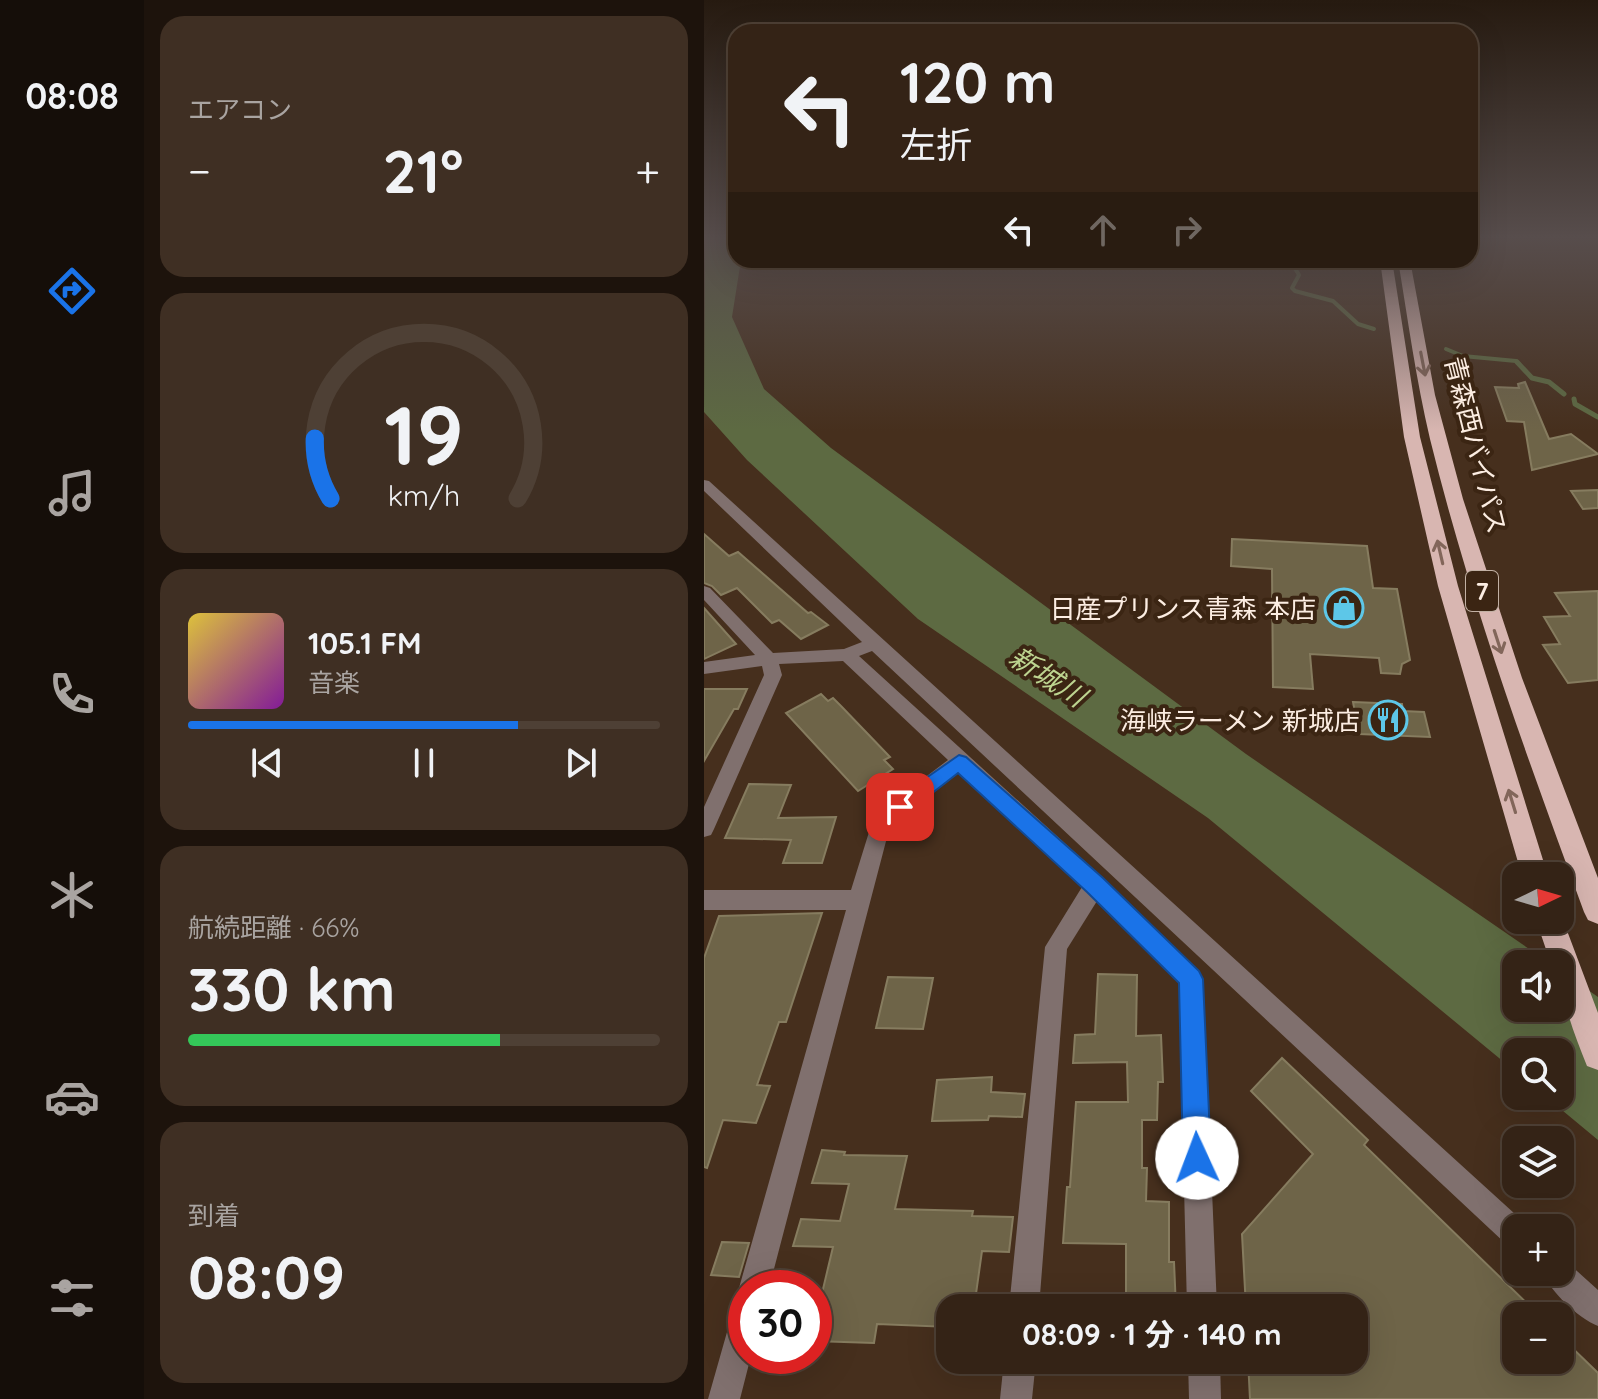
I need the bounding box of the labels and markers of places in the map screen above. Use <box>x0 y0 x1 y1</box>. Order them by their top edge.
shop icon: 日産プリンス青森 本店 <box>1323 587 1365 629</box>
place label: 日産プリンス青森 本店 <box>1049 592 1316 625</box>
restaurant icon: 海峡ラーメン 新城店 <box>1367 699 1409 741</box>
place label: 海峡ラーメン 新城店 <box>1120 704 1360 737</box>
pin <box>866 773 934 841</box>

